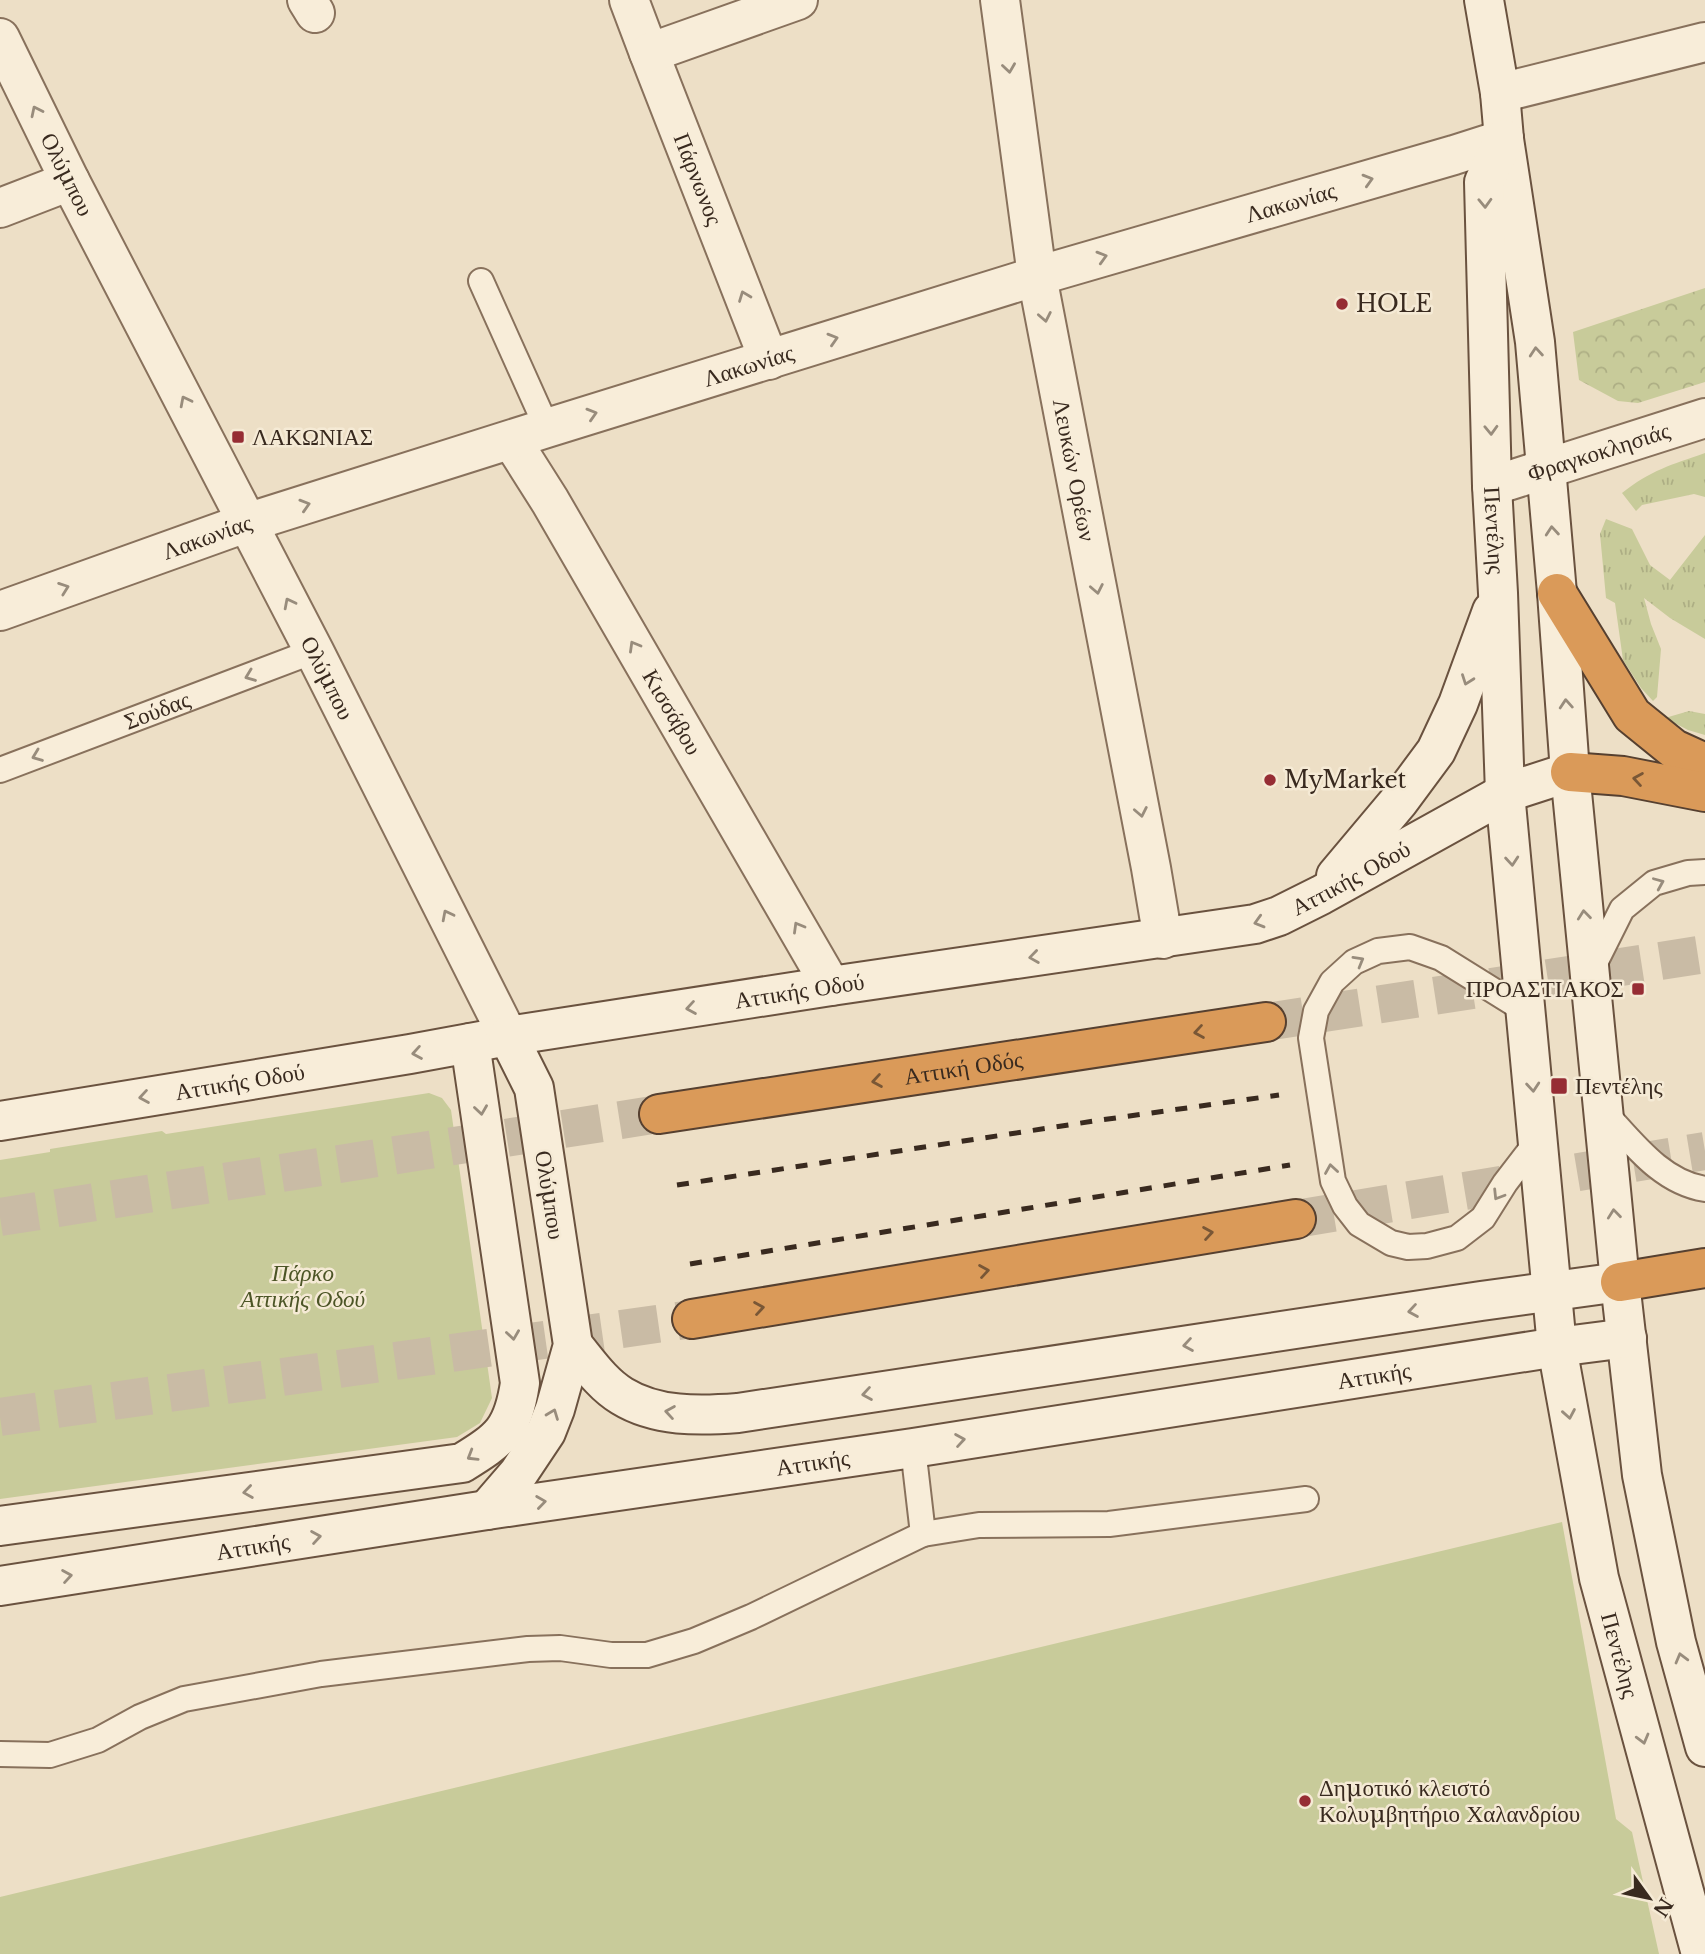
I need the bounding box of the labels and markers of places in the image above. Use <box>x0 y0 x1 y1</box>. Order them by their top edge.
place label: HOLE <box>1356 290 1432 318</box>
marker: HOLE <box>1334 296 1350 312</box>
place label: ΛΑΚΩΝΙΑΣ <box>252 423 373 451</box>
marker: ΛΑΚΩΝΙΑΣ <box>230 429 246 445</box>
place label: MyMarket <box>1284 766 1407 794</box>
marker: MyMarket <box>1262 772 1278 788</box>
place label: ΠΡΟΑΣΤΙΑΚΟΣ <box>1466 975 1624 1003</box>
marker: ΠΡΟΑΣΤΙΑΚΟΣ <box>1630 981 1646 997</box>
place label: Πεντέλης <box>1575 1072 1663 1100</box>
marker: Πεντέλης <box>1549 1076 1569 1096</box>
place label: Δημοτικό κλειστό Κολυμβητήριο Χαλανδρίου <box>1319 1774 1580 1828</box>
marker: Δημοτικό κλειστό Κολυμβητήριο Χαλανδρίου <box>1297 1793 1313 1809</box>

